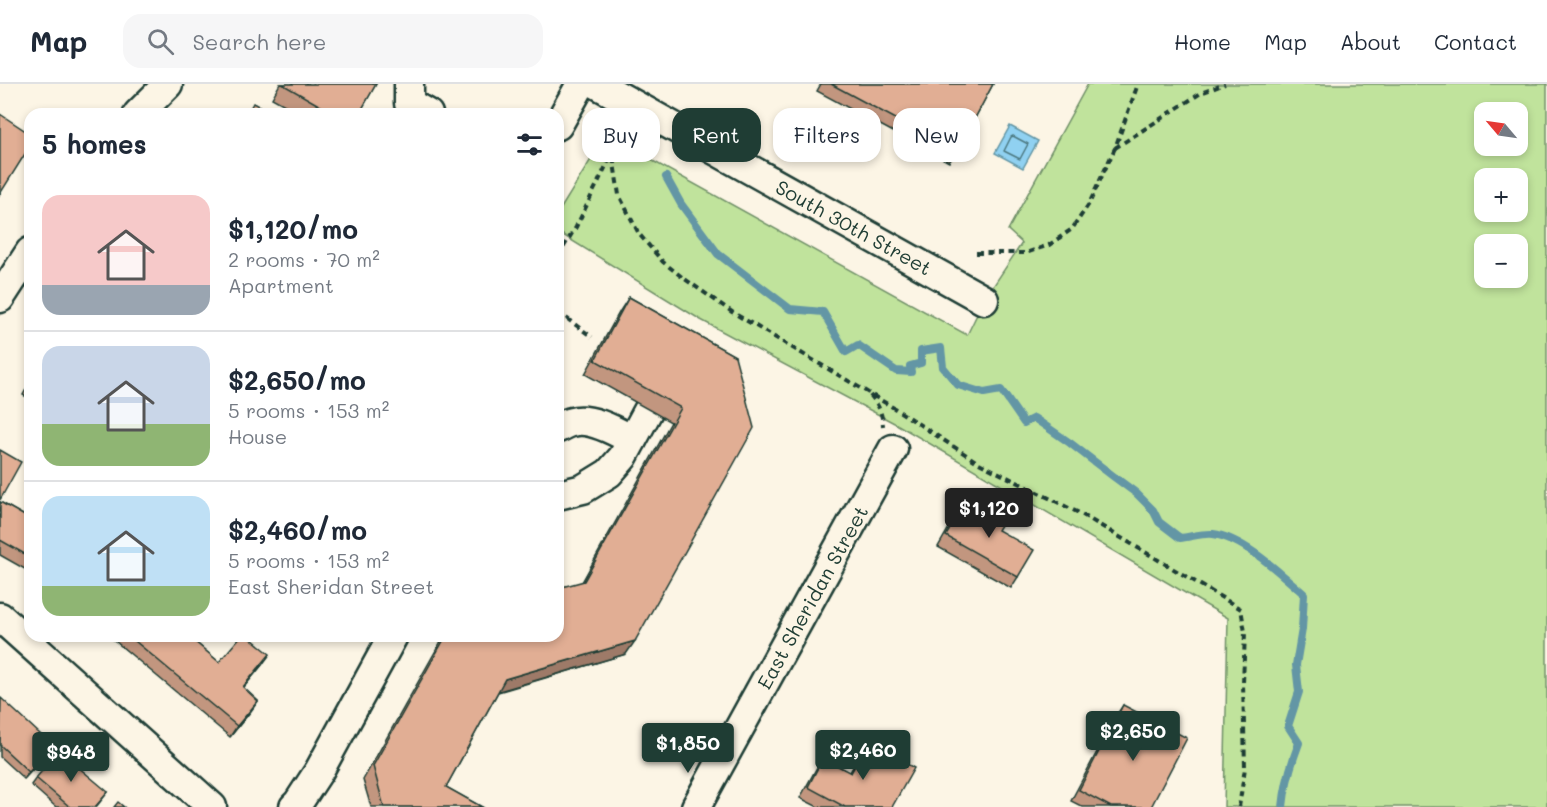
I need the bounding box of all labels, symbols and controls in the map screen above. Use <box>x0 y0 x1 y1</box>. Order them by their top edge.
search box <box>123 14 543 68</box>
text: Map <box>30 23 87 59</box>
icon: search <box>144 25 177 58</box>
text: Search here <box>192 27 326 56</box>
text: Home <box>1174 28 1231 55</box>
text: Map <box>1264 28 1307 55</box>
text: About <box>1340 28 1401 55</box>
text: Contact <box>1434 28 1517 55</box>
north arrow <box>1474 102 1528 156</box>
map controls <box>1474 102 1528 288</box>
chip: Buy <box>582 108 660 162</box>
chip: Rent <box>672 108 761 162</box>
chip: Filters <box>773 108 881 162</box>
chip: New <box>893 108 980 162</box>
text: 5 homes <box>42 127 147 161</box>
icon: filters <box>513 128 546 161</box>
button: + <box>1474 168 1528 222</box>
street label: South 30th Street <box>771 173 937 281</box>
text: $1,120/mo <box>228 212 358 246</box>
icon: home <box>90 219 162 291</box>
button: − <box>1474 234 1528 288</box>
text: 2 rooms · 70 m² <box>228 246 380 272</box>
text: Apartment <box>228 272 334 298</box>
text: $2,650/mo <box>228 363 366 397</box>
icon: home <box>90 370 162 442</box>
text: 5 rooms · 153 m² <box>228 397 389 423</box>
text: House <box>228 423 287 449</box>
pin: $1,120 <box>940 488 1038 539</box>
text: $1,120 <box>959 494 1019 520</box>
street label: East Sheridan Street <box>751 501 873 693</box>
text: $2,460/mo <box>228 513 367 547</box>
icon: home <box>90 520 162 592</box>
text: 5 rooms · 153 m² <box>228 547 389 573</box>
text: East Sheridan Street <box>228 573 434 599</box>
pin: $2,650 <box>1084 711 1182 762</box>
text: $2,650 <box>1100 717 1166 743</box>
pin: $1,850 <box>639 723 737 774</box>
text: $1,850 <box>656 729 720 755</box>
pin: $2,460 <box>814 730 912 781</box>
pin: $948 <box>35 732 107 783</box>
text: $2,460 <box>829 736 897 762</box>
text: $948 <box>46 738 96 764</box>

